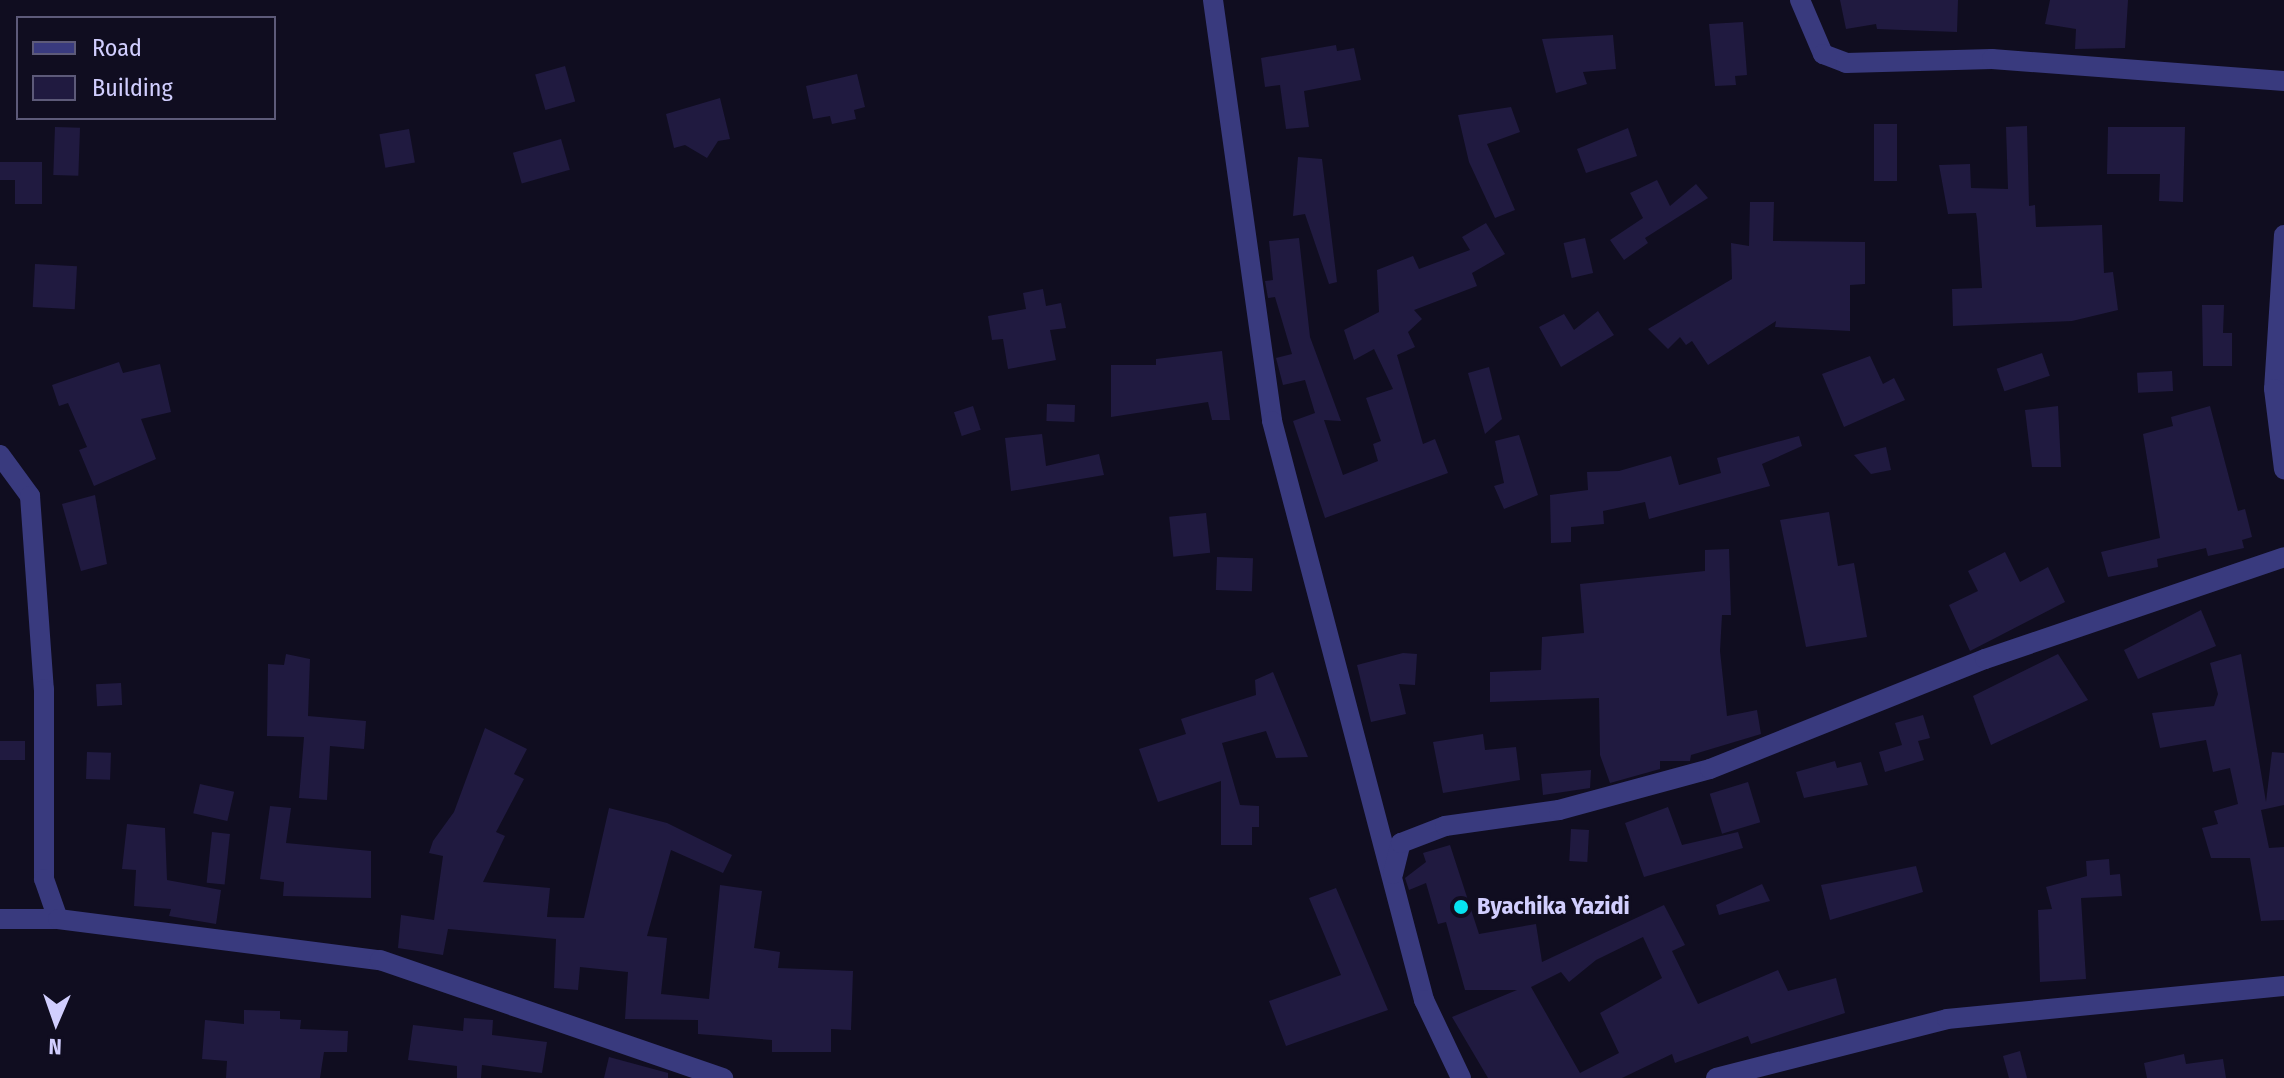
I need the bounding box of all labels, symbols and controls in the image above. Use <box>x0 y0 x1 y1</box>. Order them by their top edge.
legend <box>16 16 276 120</box>
text: Road <box>92 34 142 62</box>
text: Building <box>92 74 173 102</box>
place label: Byachika Yazidi <box>1477 893 1630 921</box>
marker: Byachika Yazidi <box>1452 898 1470 916</box>
north arrow <box>16 982 96 1062</box>
text: N <box>48 1033 62 1060</box>

